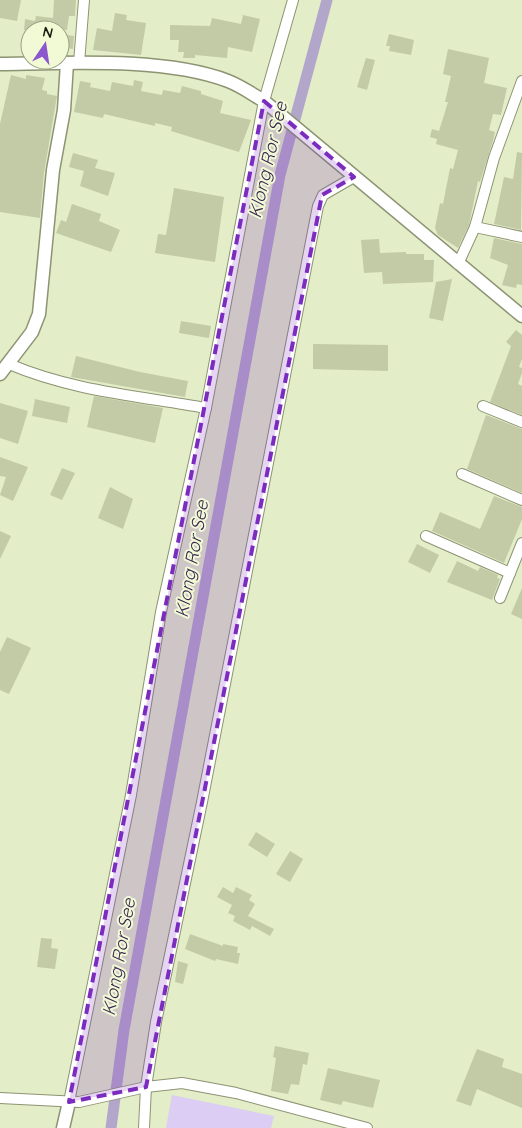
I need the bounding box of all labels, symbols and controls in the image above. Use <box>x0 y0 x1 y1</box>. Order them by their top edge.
north arrow <box>20 20 70 70</box>
text: N <box>41 22 55 42</box>
water label: Klong Ror See <box>243 99 292 220</box>
water label: Klong Ror See <box>170 498 213 619</box>
water label: Klong Ror See <box>97 896 140 1017</box>

